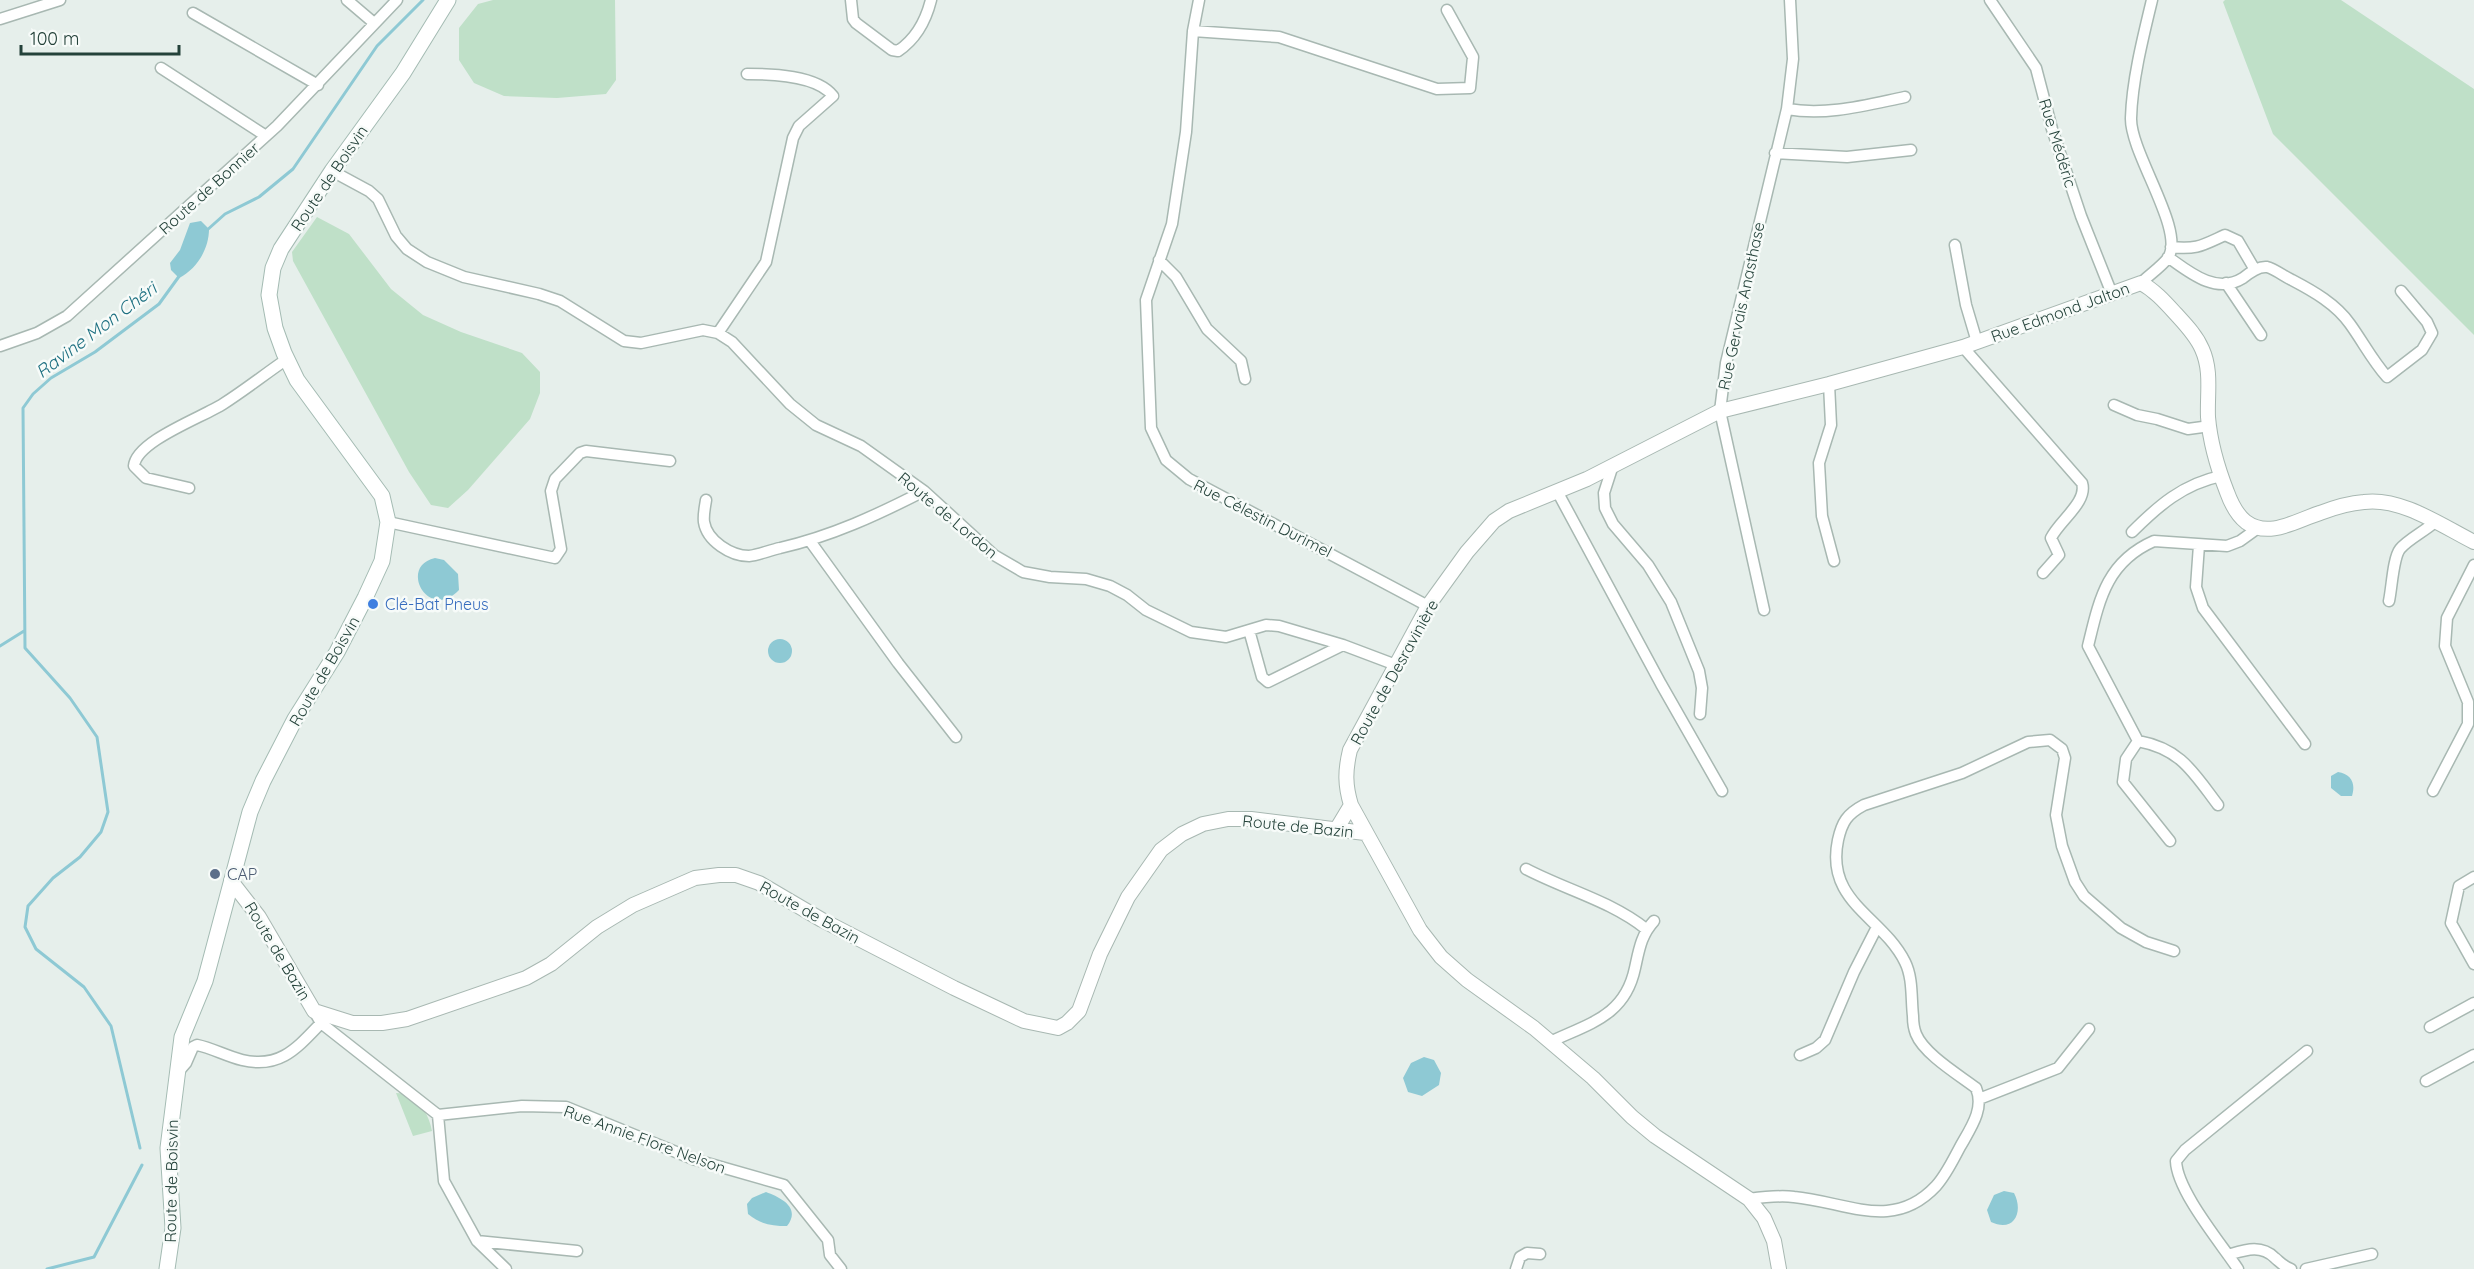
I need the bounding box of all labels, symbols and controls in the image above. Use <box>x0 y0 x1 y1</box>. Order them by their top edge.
scale bar <box>21 18 178 56</box>
text: 100 m <box>30 27 79 50</box>
street label: Rue Médéric <box>2035 96 2081 190</box>
street label: Route de Boisvin <box>286 121 372 235</box>
street label: Route de Bonnier <box>155 138 263 238</box>
street label: Rue Gervais Anasthase <box>1713 220 1769 392</box>
water label: Ravine Mon Chéri <box>31 276 163 383</box>
street label: Rue Edmond Jalton <box>1988 278 2132 346</box>
street label: Route de Lordon <box>894 468 1002 562</box>
street label: Rue Célestin Durimel <box>1190 474 1336 562</box>
place label: Clé-Bat Pneus <box>385 594 489 614</box>
street label: Route de Desravinière <box>1346 596 1442 748</box>
marker: Clé-Bat Pneus <box>366 597 380 611</box>
street label: Route de Boisvin <box>284 613 364 729</box>
street label: Route de Bazin <box>1241 810 1355 842</box>
place label: CAP <box>227 864 257 884</box>
marker: CAP <box>208 867 222 881</box>
street label: Route de Bazin <box>756 876 864 948</box>
street label: Route de Bazin <box>241 898 315 1004</box>
street label: Rue Annie Flore Nelson <box>561 1100 729 1178</box>
street label: Route de Boisvin <box>160 1119 182 1243</box>

